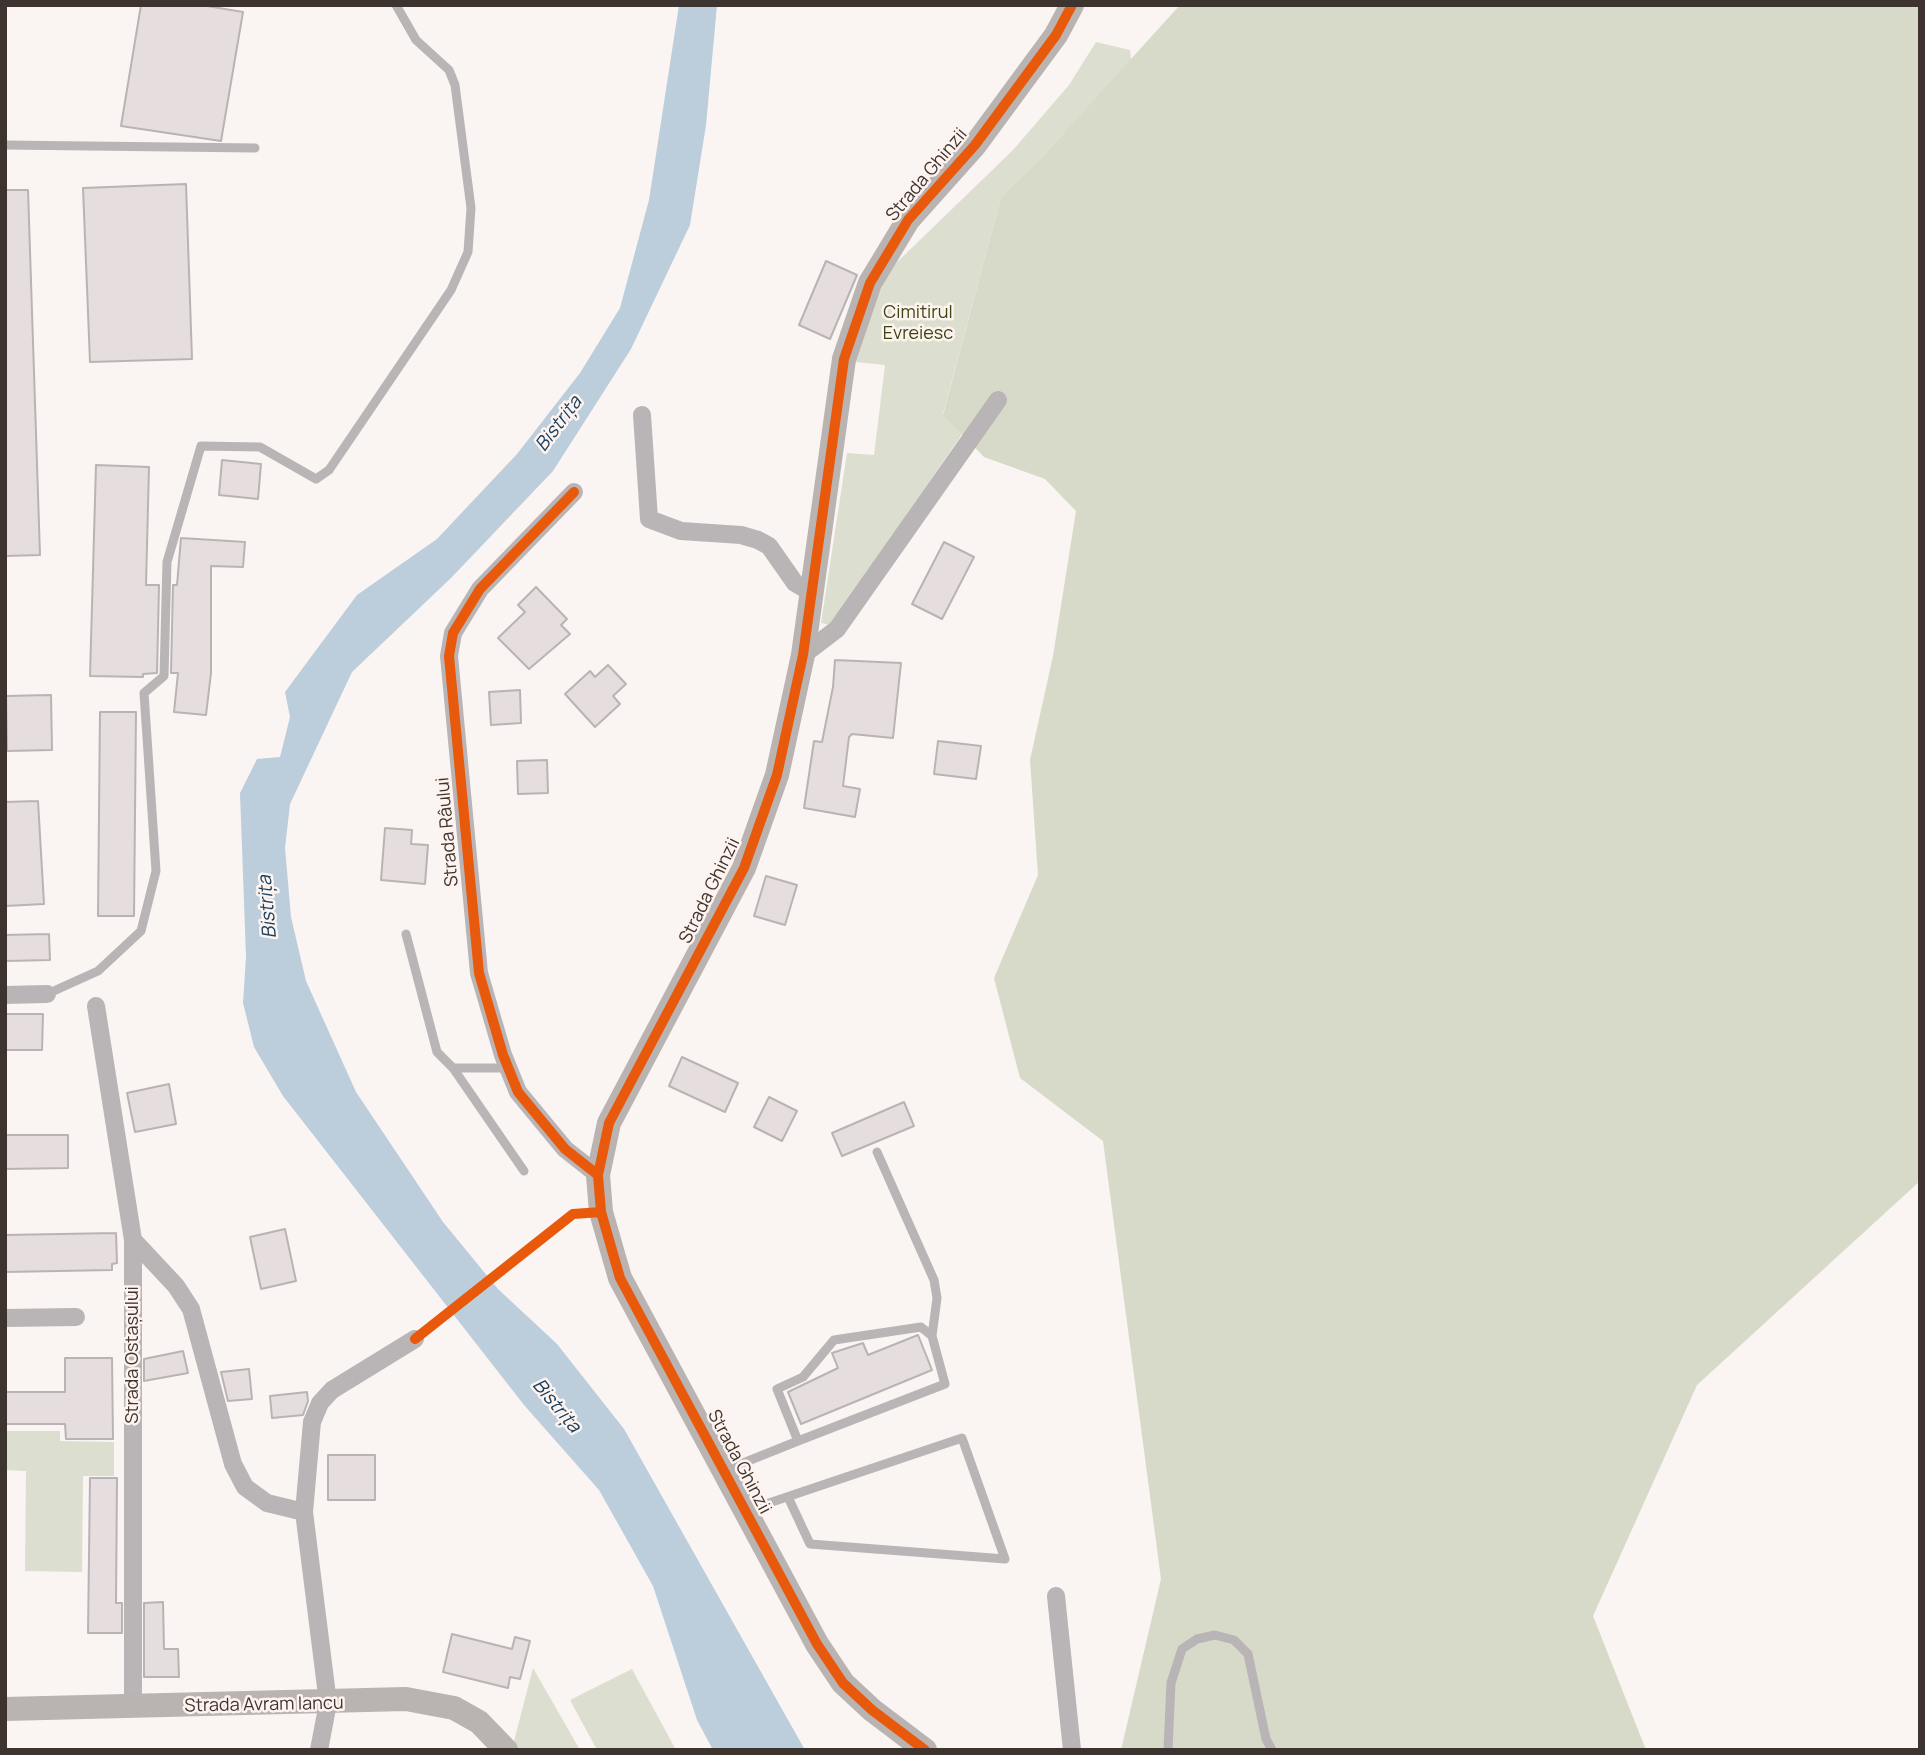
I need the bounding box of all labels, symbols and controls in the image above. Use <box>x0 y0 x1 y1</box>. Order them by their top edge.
street label: Strada Ghinzii <box>882 124 972 226</box>
park label: Cimitirul Evreiesc <box>883 302 953 344</box>
water label: Bistrița <box>531 392 587 456</box>
street label: Strada Râului <box>432 776 464 888</box>
street label: Strada Ghinzii <box>675 835 745 947</box>
water label: Bistrița <box>254 875 282 939</box>
street label: Strada Ostașului <box>122 1286 144 1424</box>
water label: Bistrița <box>527 1374 585 1438</box>
street label: Strada Ghinzii <box>702 1406 776 1518</box>
street label: Strada Avram Iancu <box>184 1693 344 1717</box>

